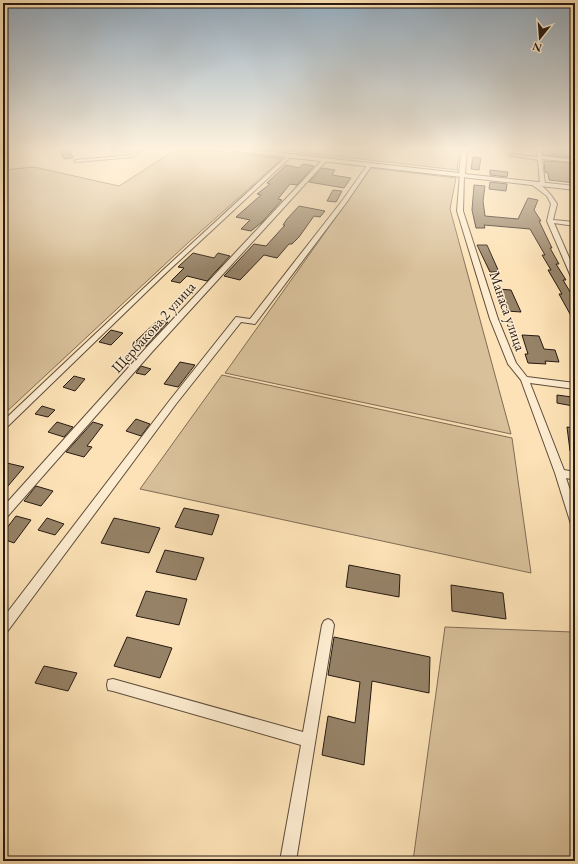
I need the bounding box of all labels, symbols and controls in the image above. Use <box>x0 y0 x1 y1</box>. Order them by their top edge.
north arrow <box>520 18 560 58</box>
text: N <box>531 40 543 56</box>
street label: Манаса улица <box>486 269 530 353</box>
street label: Щербакова 2 улица <box>107 277 199 377</box>

